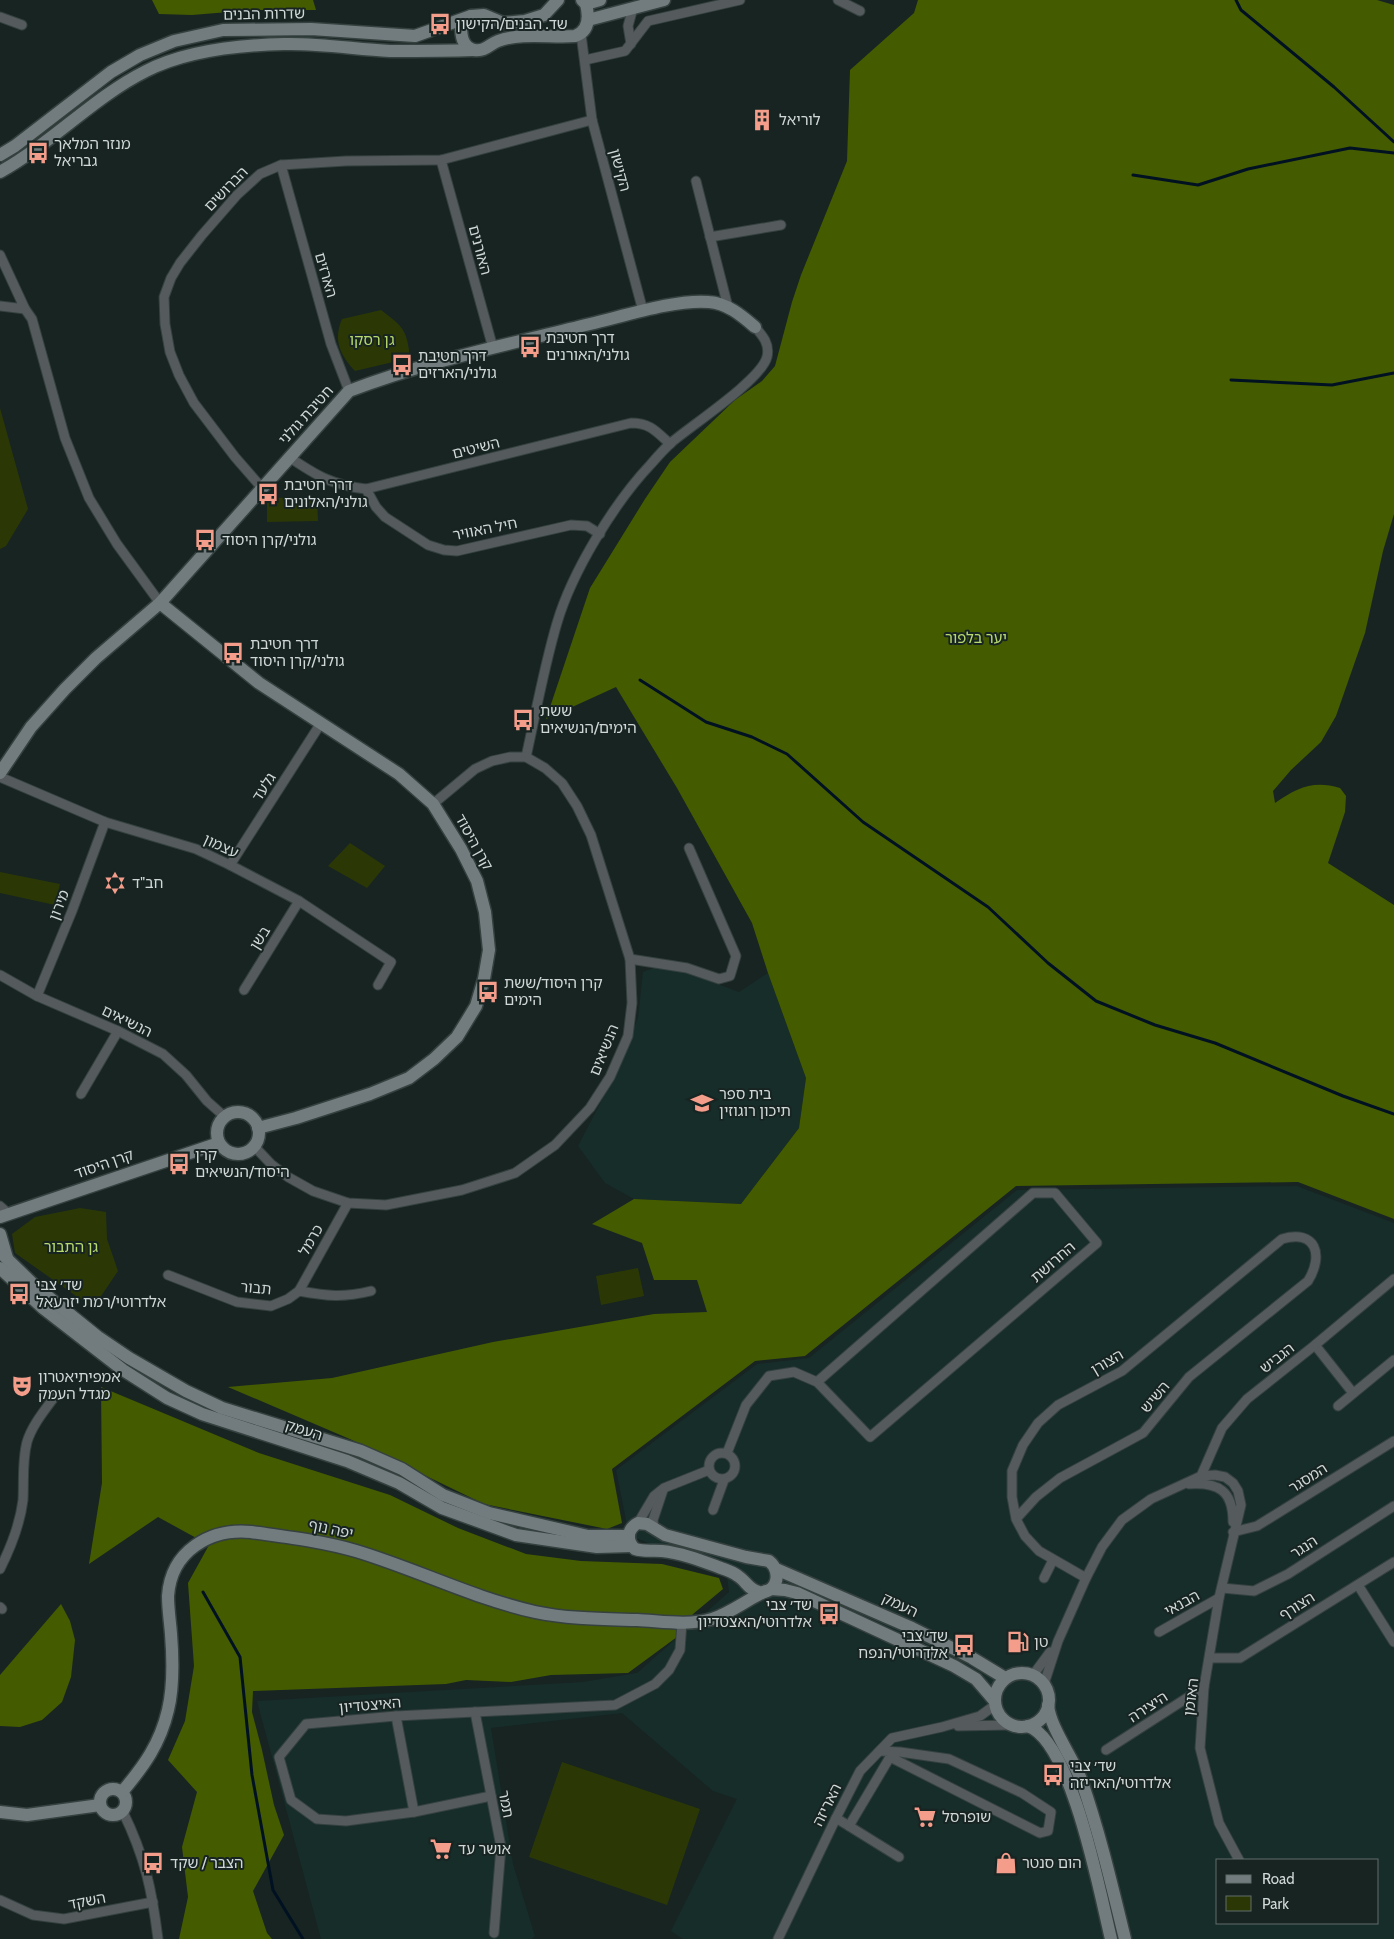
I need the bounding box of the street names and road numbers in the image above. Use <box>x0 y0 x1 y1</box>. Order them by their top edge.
street label: שדרות הבנים <box>223 4 305 24</box>
street label: הקישון <box>606 147 634 193</box>
street label: הברושים <box>200 163 252 215</box>
street label: האורנים <box>465 223 495 277</box>
street label: הארזים <box>311 250 341 300</box>
street label: חטיבת גולני <box>275 382 337 448</box>
street label: השיטים <box>450 433 502 463</box>
street label: חיל האוויר <box>451 514 519 544</box>
street label: גלעד <box>248 769 280 805</box>
street label: קרן היסוד <box>451 811 497 873</box>
street label: עצמון <box>201 830 241 862</box>
street label: מירון <box>45 887 73 923</box>
street label: בשן <box>246 923 274 953</box>
street label: הנשיאים <box>99 1001 155 1041</box>
street label: הנשיאים <box>586 1022 622 1078</box>
street label: קרן היסוד <box>72 1145 136 1183</box>
street label: כרמל <box>295 1221 327 1259</box>
street label: החרושת <box>1027 1238 1079 1286</box>
street label: תבור <box>240 1278 272 1298</box>
street label: הגביש <box>1256 1339 1298 1377</box>
street label: הצורן <box>1087 1345 1127 1379</box>
street label: השיש <box>1137 1378 1173 1416</box>
street label: העמק <box>283 1416 325 1444</box>
street label: המסגר <box>1285 1459 1331 1497</box>
street label: יפה נוף <box>307 1515 355 1543</box>
street label: הנגר <box>1287 1532 1321 1562</box>
street label: הבנאי <box>1161 1586 1203 1620</box>
street label: הצורף <box>1276 1588 1318 1624</box>
street label: העמק <box>879 1589 921 1621</box>
street label: האומן <box>1180 1677 1202 1717</box>
street label: היצירה <box>1125 1688 1171 1726</box>
street label: האיצטדיון <box>338 1693 402 1717</box>
street label: האריזה <box>809 1781 845 1829</box>
street label: תמר <box>495 1789 517 1819</box>
street label: השקד <box>67 1889 107 1913</box>

